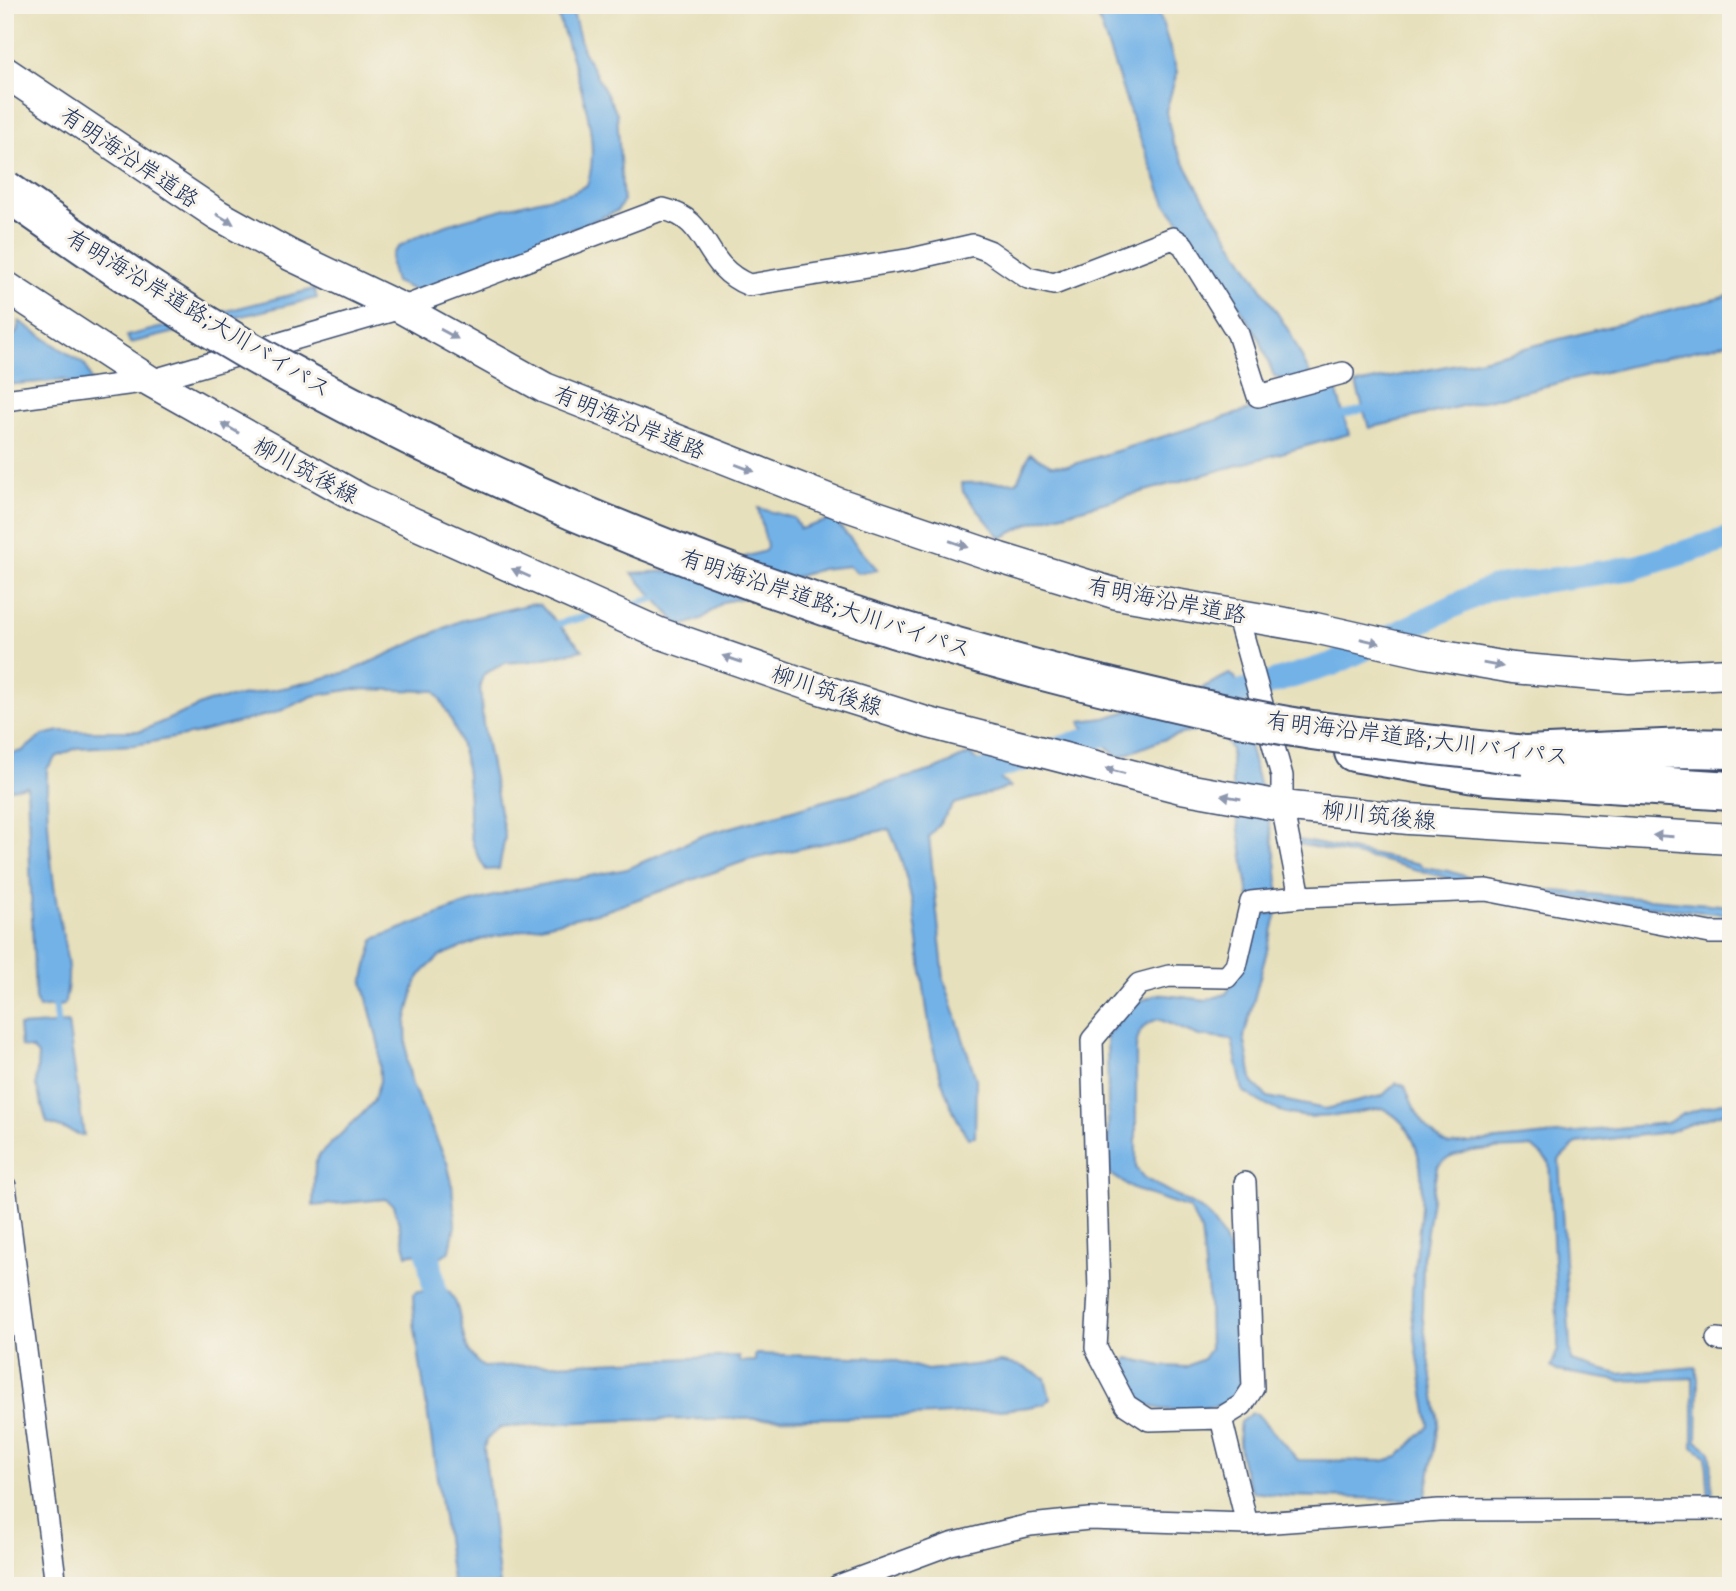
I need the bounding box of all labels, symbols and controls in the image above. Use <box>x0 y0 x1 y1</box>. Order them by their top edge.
street label: 有明海沿岸道路 <box>55 100 205 214</box>
one-way arrow <box>215 213 235 225</box>
street label: 有明海沿岸道路;大川バイパス <box>61 222 337 403</box>
one-way arrow <box>439 328 458 340</box>
street label: 有明海沿岸道路 <box>550 378 710 465</box>
one-way arrow <box>221 422 240 434</box>
street label: 柳川筑後線 <box>249 430 364 509</box>
one-way arrow <box>734 463 755 474</box>
one-way arrow <box>949 539 970 550</box>
street label: 有明海沿岸道路;大川バイパス <box>677 542 975 663</box>
one-way arrow <box>511 567 531 579</box>
street label: 有明海沿岸道路 <box>1085 570 1249 629</box>
one-way arrow <box>1359 635 1381 646</box>
one-way arrow <box>721 653 742 664</box>
street label: 柳川筑後線 <box>768 658 886 721</box>
one-way arrow <box>1482 660 1504 671</box>
street label: 有明海沿岸道路;大川バイパス <box>1265 705 1571 770</box>
one-way arrow <box>1104 765 1126 776</box>
one-way arrow <box>1220 791 1242 802</box>
street label: 柳川筑後線 <box>1320 794 1438 835</box>
one-way arrow <box>1651 831 1673 842</box>

